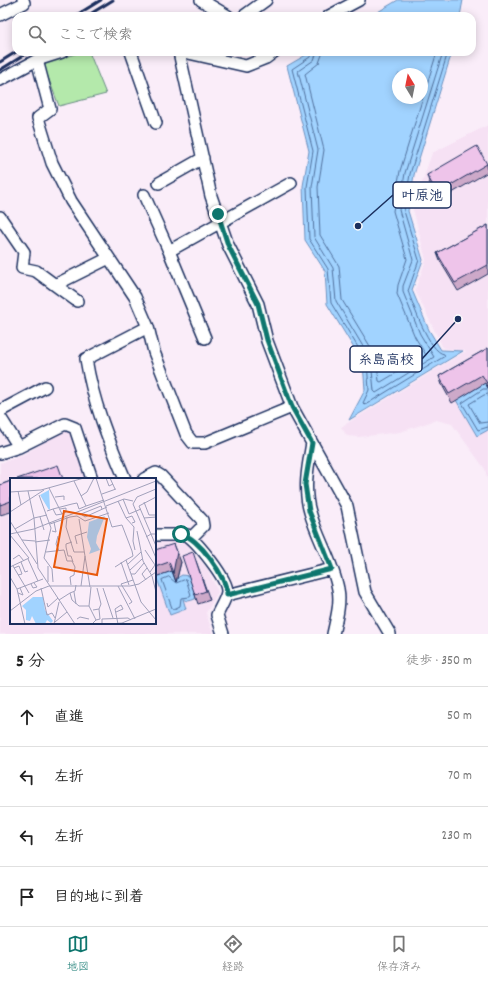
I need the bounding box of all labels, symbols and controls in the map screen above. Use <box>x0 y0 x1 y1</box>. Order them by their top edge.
search box <box>12 12 476 56</box>
icon: search <box>26 23 48 45</box>
text: ここで検索 <box>58 25 133 47</box>
north arrow <box>392 68 428 104</box>
callout: 叶原池 <box>393 182 451 208</box>
text: 叶原池 <box>401 187 443 207</box>
route end <box>209 205 227 223</box>
callout: 糸島高校 <box>350 346 422 372</box>
text: 糸島高校 <box>358 351 414 371</box>
inset map <box>10 478 156 624</box>
route start <box>172 525 190 543</box>
text: 5 分 <box>16 651 45 675</box>
text: 徒歩 · 350 m <box>406 652 472 671</box>
icon: ahead <box>16 706 38 728</box>
text: 直進 <box>54 707 84 729</box>
text: 50 m <box>447 707 472 726</box>
icon: left <box>16 766 38 788</box>
text: 左折 <box>54 767 84 789</box>
text: 70 m <box>448 767 472 786</box>
icon: left <box>16 826 38 848</box>
text: 左折 <box>54 827 84 849</box>
text: 230 m <box>442 827 472 846</box>
icon: arrive <box>16 886 38 908</box>
text: 目的地に到着 <box>54 887 144 909</box>
tab: 地図 <box>67 933 89 976</box>
tab: 経路 <box>222 933 244 976</box>
tab: 保存済み <box>377 933 421 976</box>

